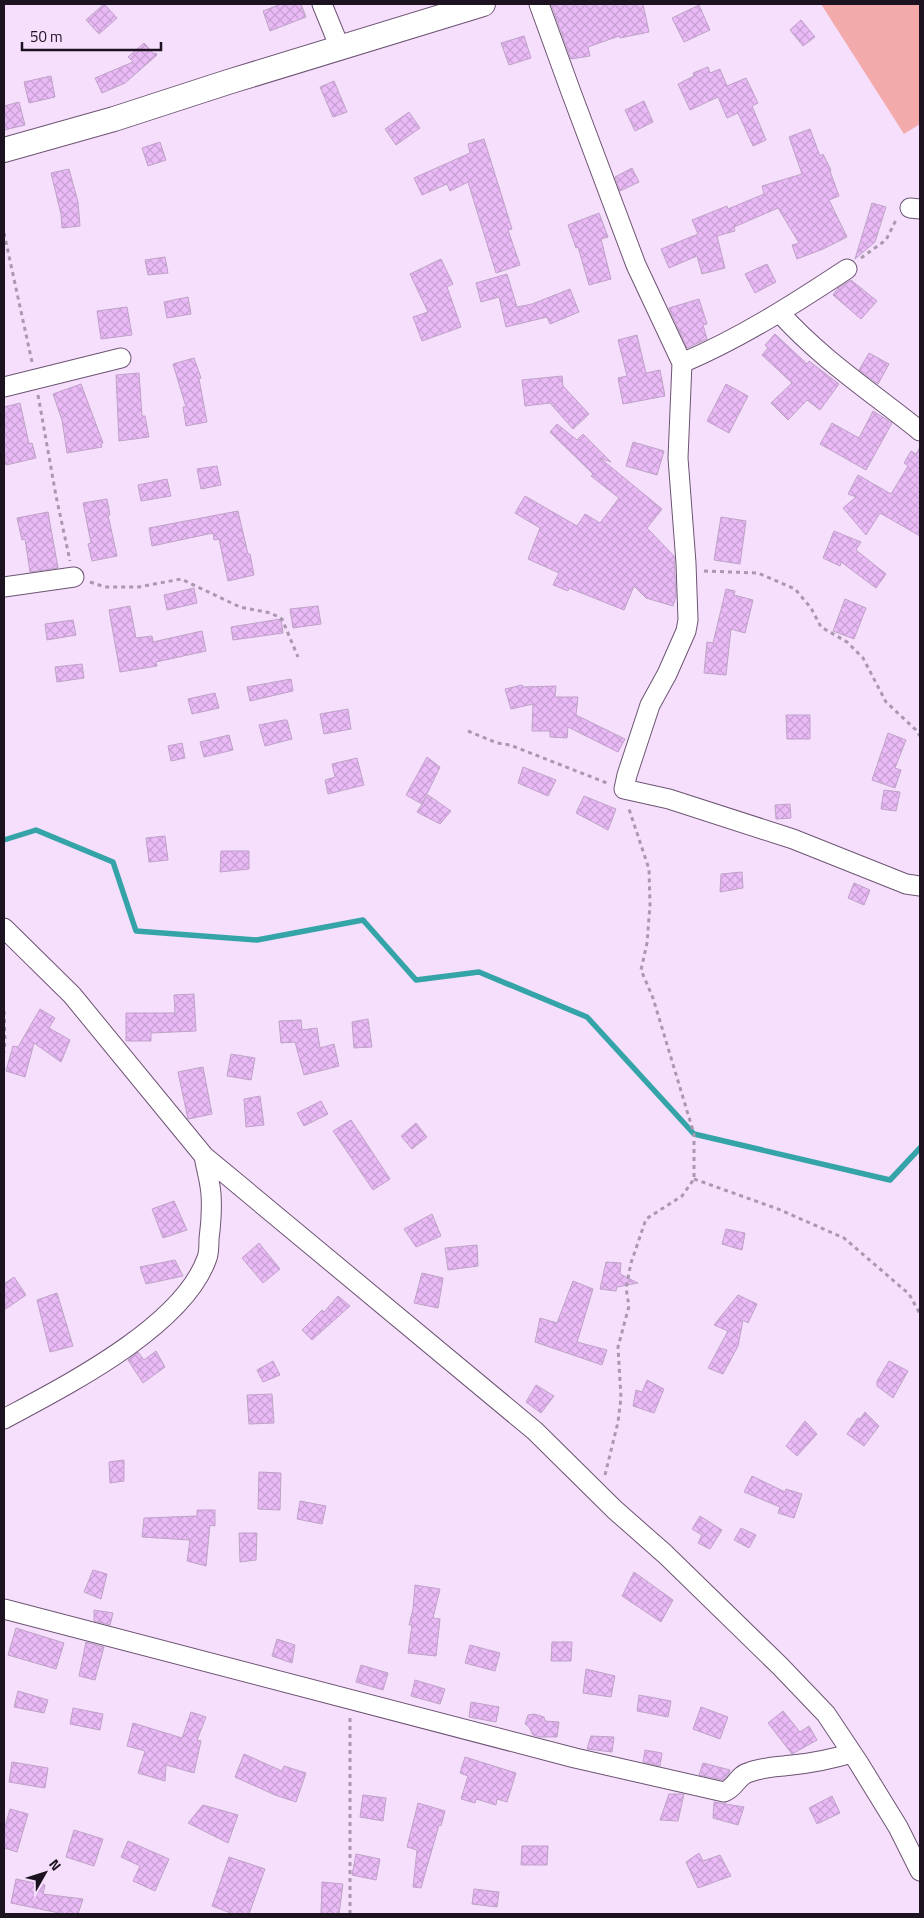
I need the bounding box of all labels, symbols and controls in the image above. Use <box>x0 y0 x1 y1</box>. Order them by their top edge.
scale bar <box>22 20 161 52</box>
text: 50 m <box>30 25 63 48</box>
north arrow <box>20 1848 70 1898</box>
text: N <box>44 1854 67 1875</box>

